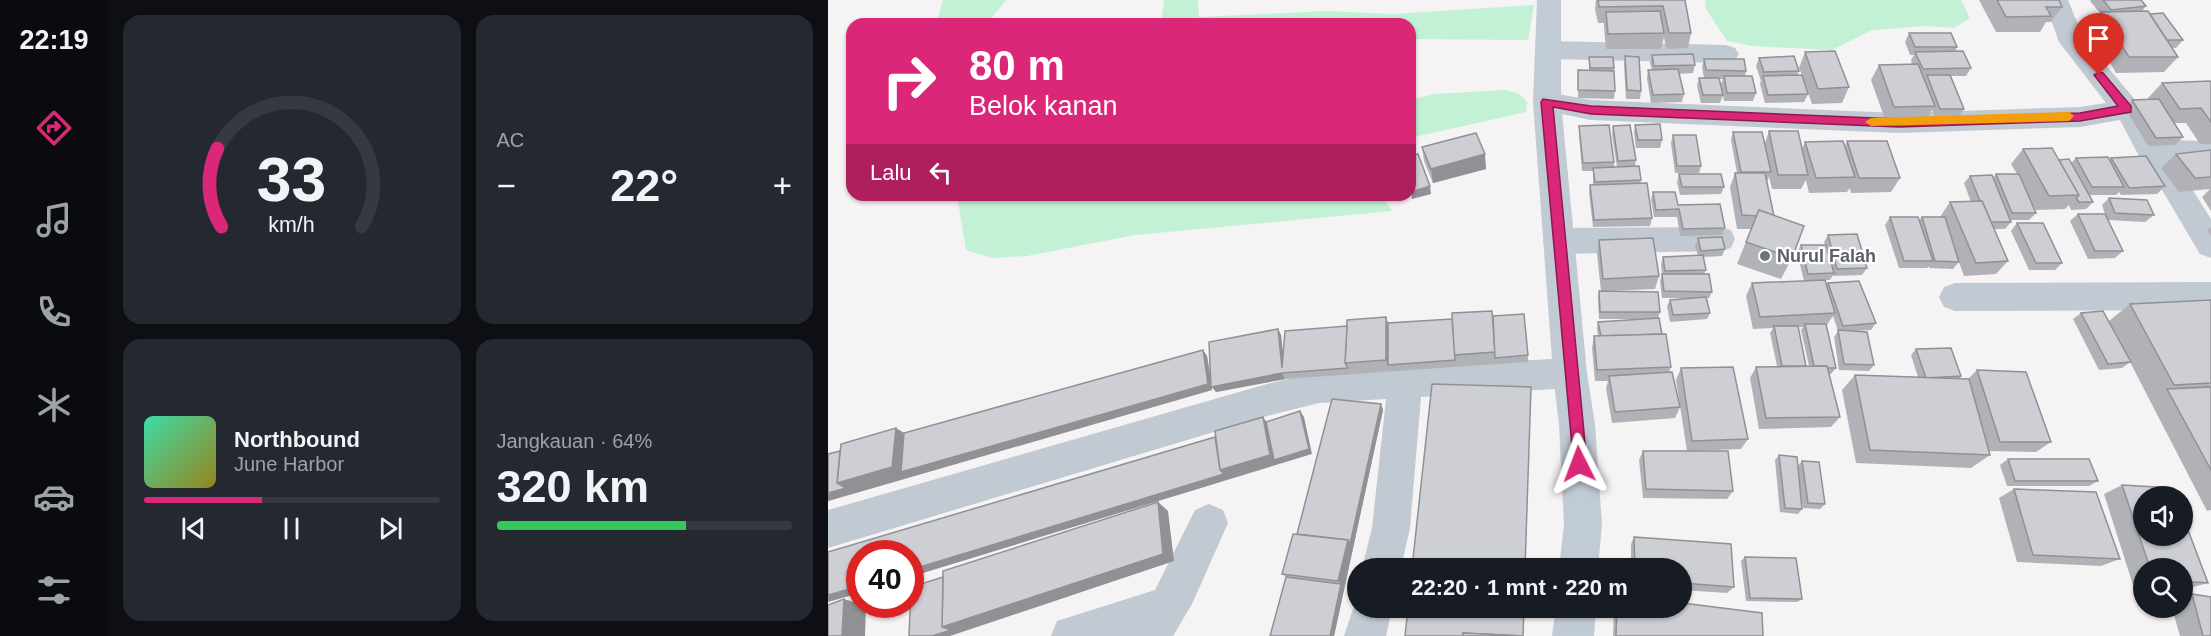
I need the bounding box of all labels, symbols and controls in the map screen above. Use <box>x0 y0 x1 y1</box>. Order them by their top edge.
pin <box>2073 13 2124 75</box>
icon: arrive <box>2082 22 2115 55</box>
text: 22:19 <box>19 25 89 55</box>
icon: right <box>870 42 948 120</box>
text: 80 m <box>969 42 1065 89</box>
text: Belok kanan <box>969 91 1118 121</box>
icon: directions <box>33 107 75 149</box>
text: AC <box>497 129 524 151</box>
text: 33 <box>257 145 326 214</box>
icon: left <box>924 156 957 189</box>
text: 22° <box>610 160 678 211</box>
text: Lalu <box>870 160 912 185</box>
text: − <box>497 167 516 204</box>
text: + <box>773 167 792 204</box>
icon: music <box>33 199 75 241</box>
text: km/h <box>269 213 315 237</box>
place label: Nurul Falah <box>1777 246 1876 266</box>
marker: Nurul Falah <box>1758 249 1772 263</box>
icon: phone <box>33 291 75 333</box>
icon: climate <box>33 384 75 426</box>
text: Northbound <box>234 427 360 452</box>
text: Jangkauan · 64% <box>497 430 652 452</box>
position arrow <box>1547 432 1611 496</box>
text: June Harbor <box>234 453 344 475</box>
text: 320 km <box>497 461 649 512</box>
icon: car <box>33 476 75 518</box>
map controls <box>2133 486 2193 618</box>
button: sound <box>2133 486 2193 546</box>
icon: previous <box>177 512 210 545</box>
icon: pause <box>275 512 308 545</box>
icon: next <box>374 512 407 545</box>
speed limit sign: 40 <box>846 540 924 618</box>
button: search <box>2133 558 2193 618</box>
icon: filters <box>33 569 75 611</box>
text: 22:20 · 1 mnt · 220 m <box>1411 575 1628 600</box>

